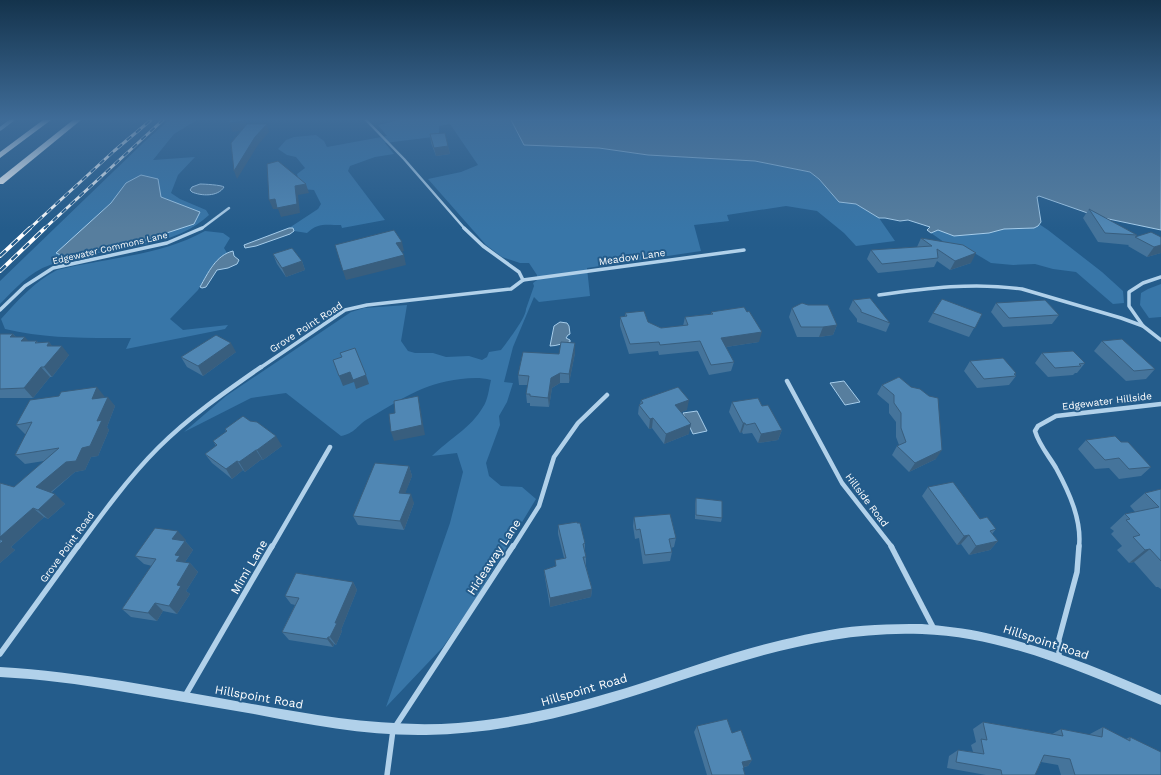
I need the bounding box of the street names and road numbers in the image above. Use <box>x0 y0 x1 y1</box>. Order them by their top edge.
street label: Edgewater Commons Lane <box>52 230 168 266</box>
street label: Meadow Lane <box>598 247 666 267</box>
street label: Grove Point Road <box>268 299 344 355</box>
street label: Edgewater Hillside <box>1061 390 1153 412</box>
street label: Hillside Road <box>843 471 891 529</box>
street label: Grove Point Road <box>38 510 96 584</box>
street label: Hideaway Lane <box>464 516 524 598</box>
street label: Mimi Lane <box>228 537 270 597</box>
street label: Hillspoint Road <box>1001 622 1091 662</box>
street label: Hillspoint Road <box>539 671 629 709</box>
street label: Hillspoint Road <box>214 682 304 712</box>

